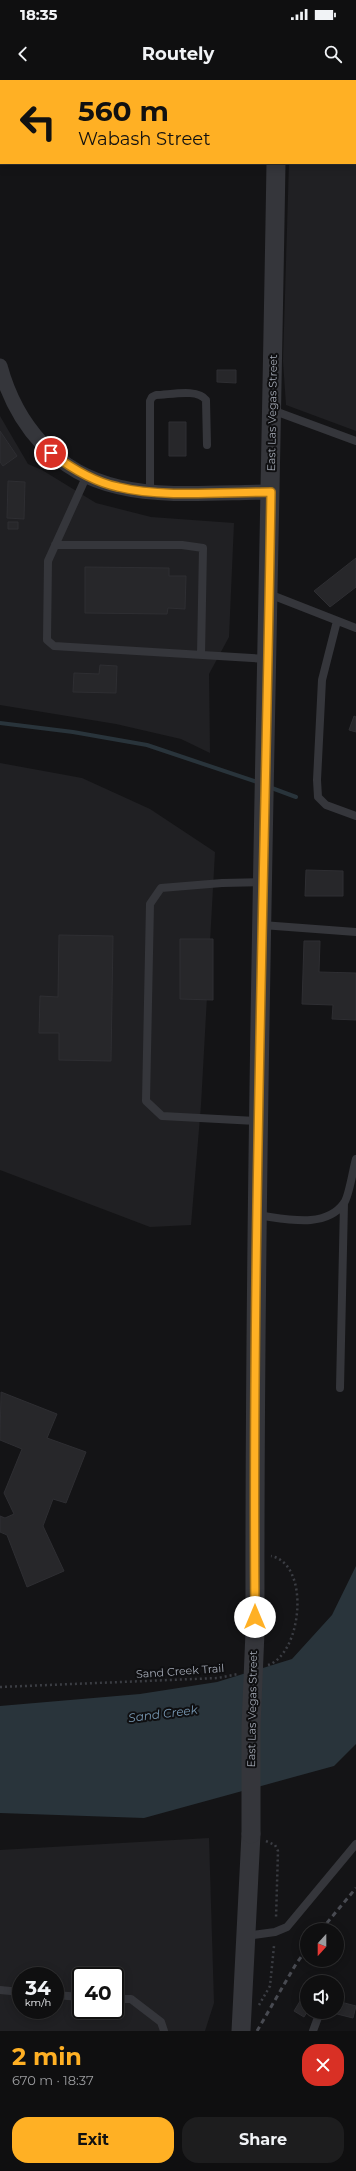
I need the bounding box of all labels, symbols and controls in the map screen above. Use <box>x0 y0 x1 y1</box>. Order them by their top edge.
text: 18:35 <box>20 5 57 24</box>
icon: back <box>12 43 34 65</box>
text: Routely <box>142 43 214 65</box>
icon: search <box>322 43 344 65</box>
text: 560 m <box>78 94 169 128</box>
icon: left <box>12 96 64 148</box>
text: Wabash Street <box>78 128 210 150</box>
street label: East Las Vegas Street <box>264 354 280 472</box>
pin <box>34 436 68 470</box>
icon: arrive <box>40 442 62 464</box>
position arrow <box>234 1596 276 1638</box>
street label: East Las Vegas Street <box>244 1650 260 1768</box>
street label: Sand Creek Trail <box>135 1661 225 1681</box>
water label: Sand Creek <box>127 1702 199 1725</box>
north arrow <box>300 1923 344 1967</box>
map controls <box>300 1923 344 2019</box>
speed limit sign: 40 <box>72 1967 124 2019</box>
button: sound <box>300 1975 344 2019</box>
text: 34 <box>25 1976 51 2000</box>
text: km/h <box>25 1996 51 2009</box>
text: 2 min <box>12 2042 82 2071</box>
button: close <box>302 2044 344 2086</box>
text: 670 m · 18:37 <box>12 2072 94 2088</box>
button: Exit <box>12 2117 174 2163</box>
button: Share <box>182 2117 344 2163</box>

